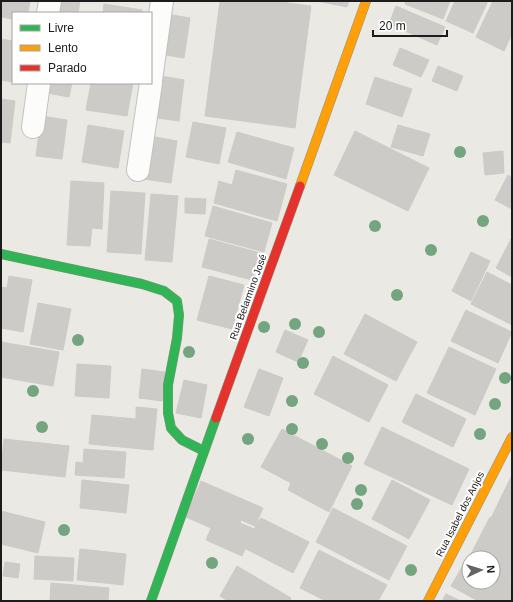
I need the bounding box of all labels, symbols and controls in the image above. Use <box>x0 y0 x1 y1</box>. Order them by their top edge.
legend <box>12 12 152 84</box>
scale bar <box>373 12 447 38</box>
text: 20 m <box>379 19 406 33</box>
text: Livre <box>48 21 74 35</box>
text: Lento <box>48 41 78 55</box>
text: Parado <box>48 61 87 75</box>
street label: Rua Belarmino José <box>227 252 269 341</box>
street label: Rua Isabel dos Anjos <box>434 470 486 558</box>
north arrow <box>461 550 501 590</box>
text: N <box>485 565 497 574</box>

